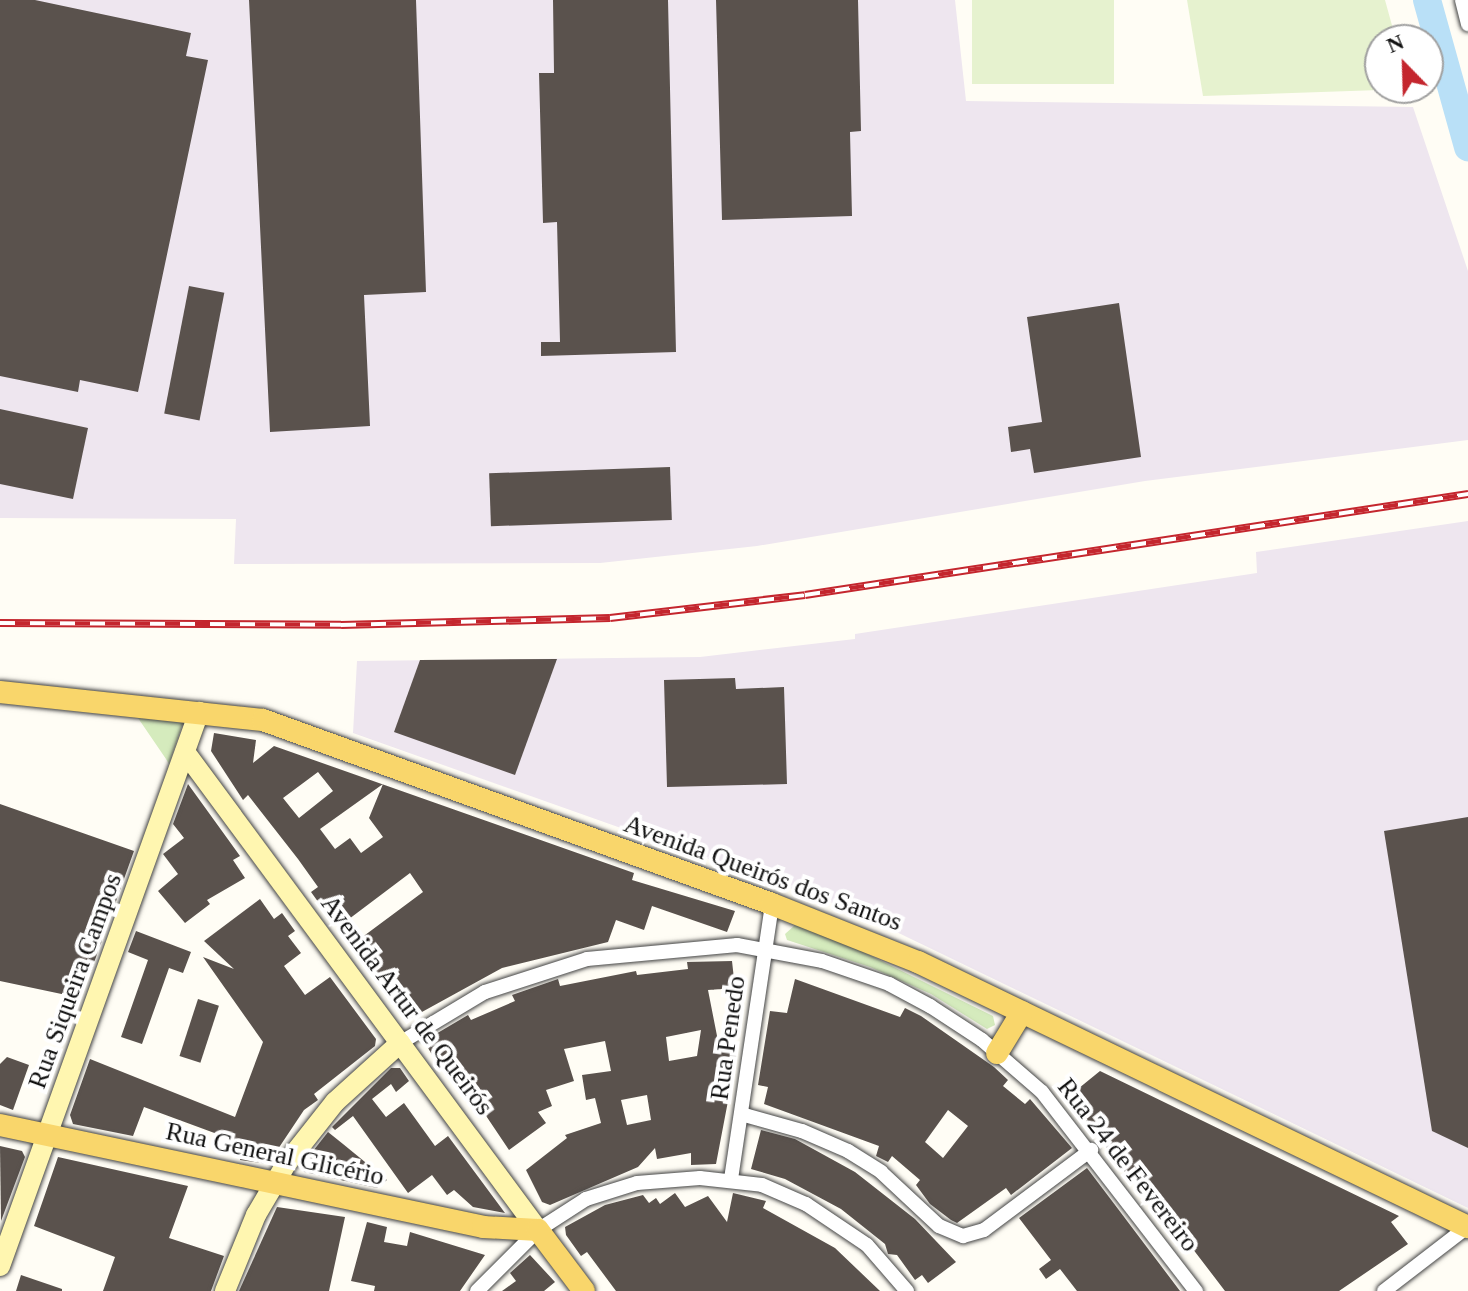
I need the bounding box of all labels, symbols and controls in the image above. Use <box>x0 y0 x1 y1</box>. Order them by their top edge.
north arrow <box>1364 24 1444 104</box>
text: N <box>1383 29 1407 58</box>
street label: Avenida Queirós dos Santos <box>620 808 906 938</box>
street label: Rua Siqueira Campos <box>22 869 128 1093</box>
street label: Avenida Artur de Queirós <box>314 888 500 1122</box>
street label: Rua Penedo <box>704 974 752 1102</box>
street label: Rua 24 de Fevereiro <box>1051 1072 1205 1258</box>
street label: Rua General Glicério <box>163 1116 387 1192</box>

